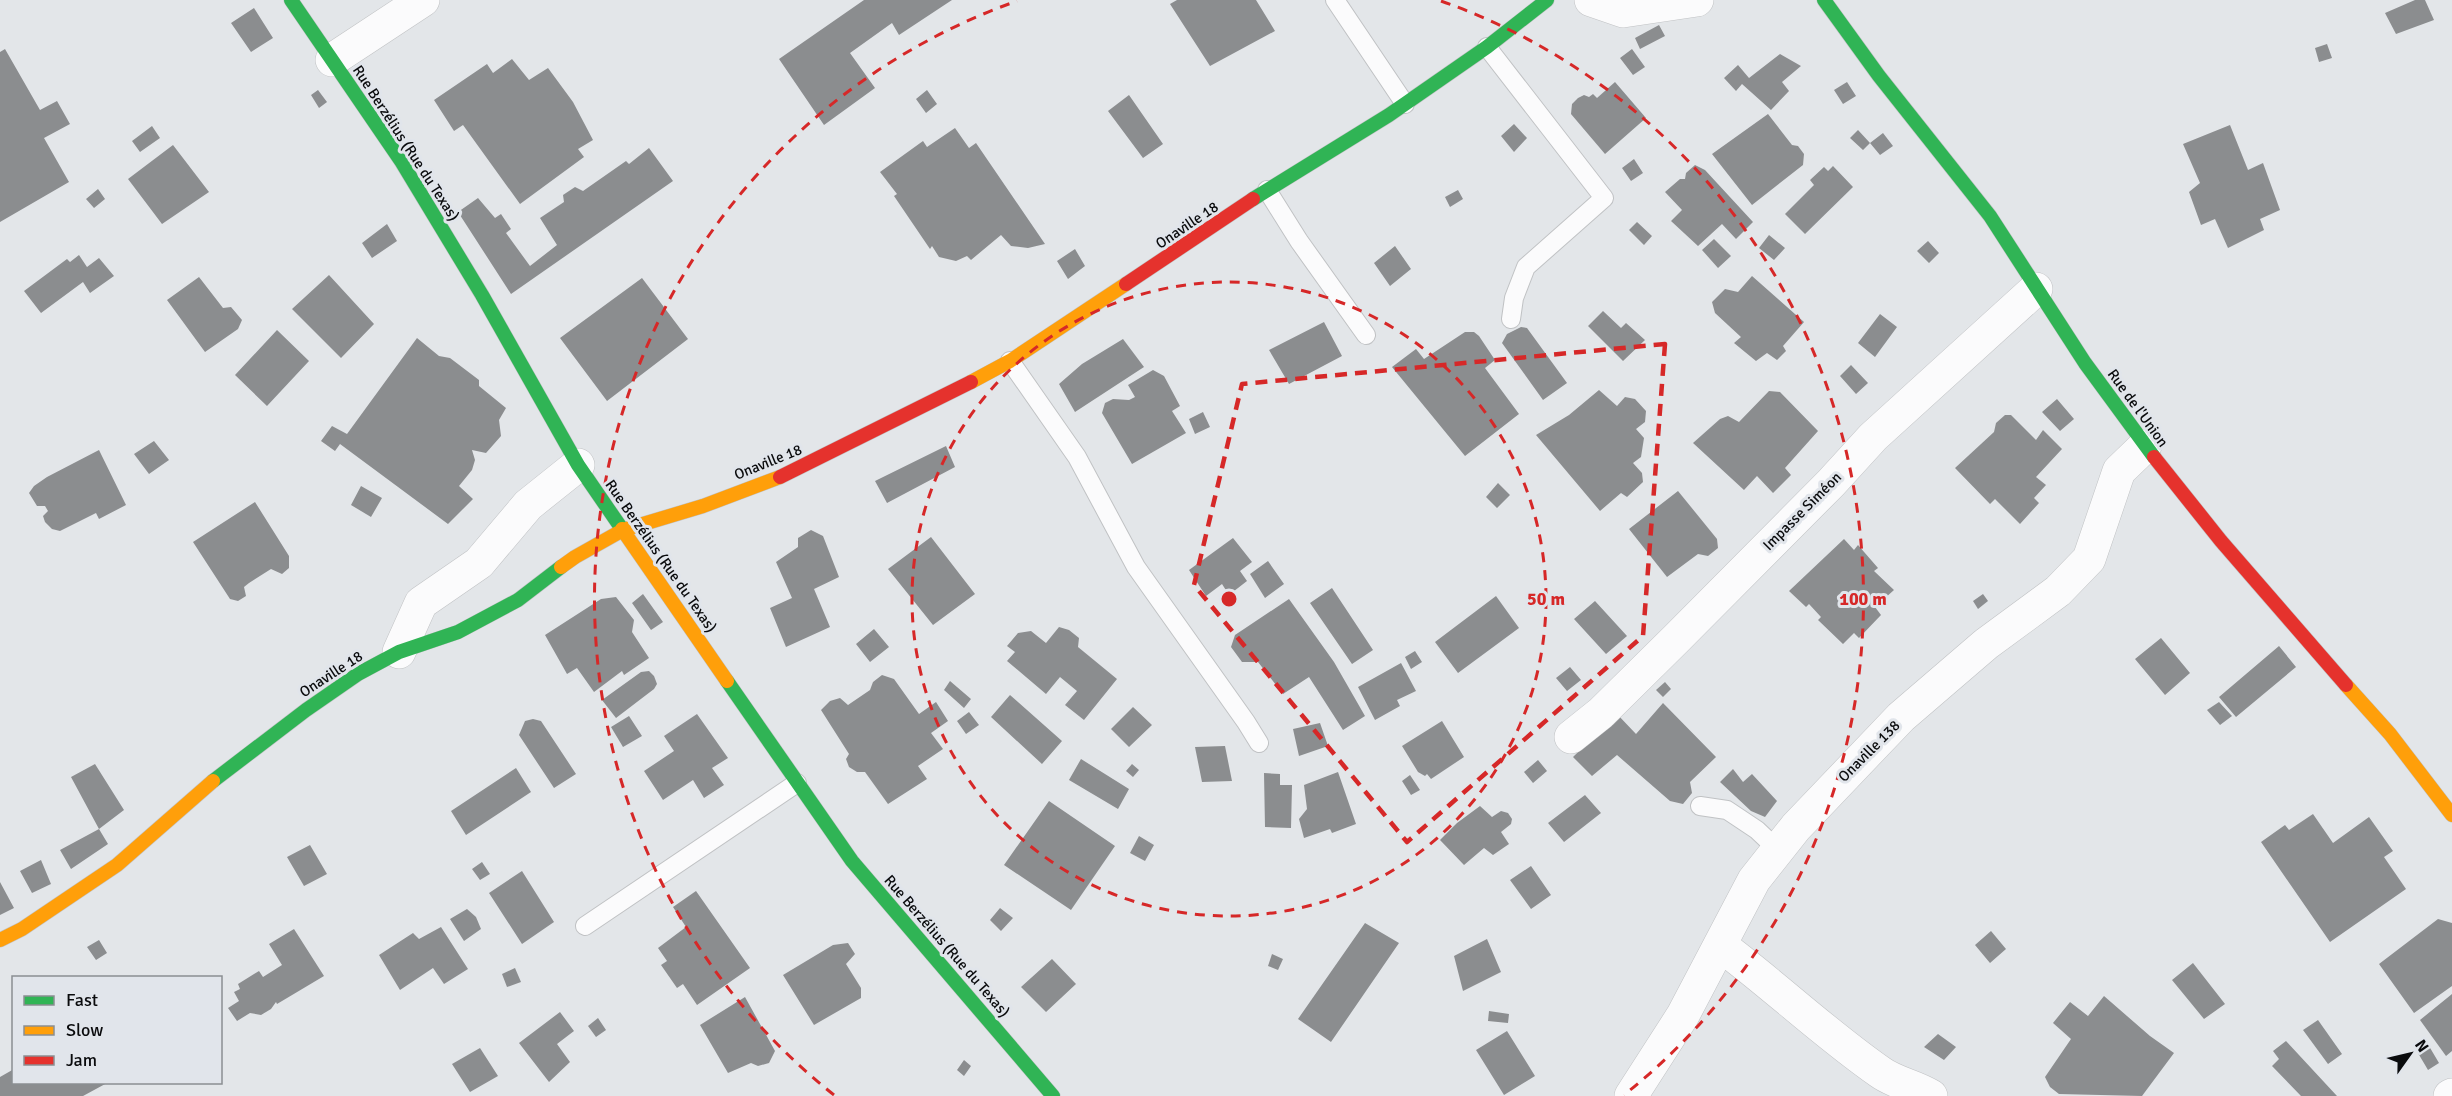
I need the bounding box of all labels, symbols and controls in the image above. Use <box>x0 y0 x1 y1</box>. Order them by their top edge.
street label: Rue Berzélius (Rue du Texas) <box>349 62 463 224</box>
street label: Onaville 18 <box>1152 198 1222 252</box>
street label: Rue de l'Union <box>2104 366 2172 450</box>
street label: Onaville 18 <box>731 440 805 484</box>
street label: Impasse Siméon <box>1759 468 1845 554</box>
street label: Rue Berzélius (Rue du Texas) <box>601 476 721 636</box>
text: 50 m <box>1527 588 1565 610</box>
text: 100 m <box>1839 588 1887 610</box>
centre of rings <box>1219 589 1239 609</box>
street label: Onaville 18 <box>296 647 366 701</box>
street label: Onaville 138 <box>1834 716 1904 786</box>
street label: Rue Berzélius (Rue du Texas) <box>881 871 1014 1021</box>
legend <box>12 976 222 1084</box>
text: Fast <box>66 989 98 1011</box>
text: Slow <box>66 1019 103 1041</box>
north arrow <box>2380 1024 2440 1084</box>
text: N <box>2410 1036 2433 1056</box>
text: Jam <box>66 1049 97 1071</box>

